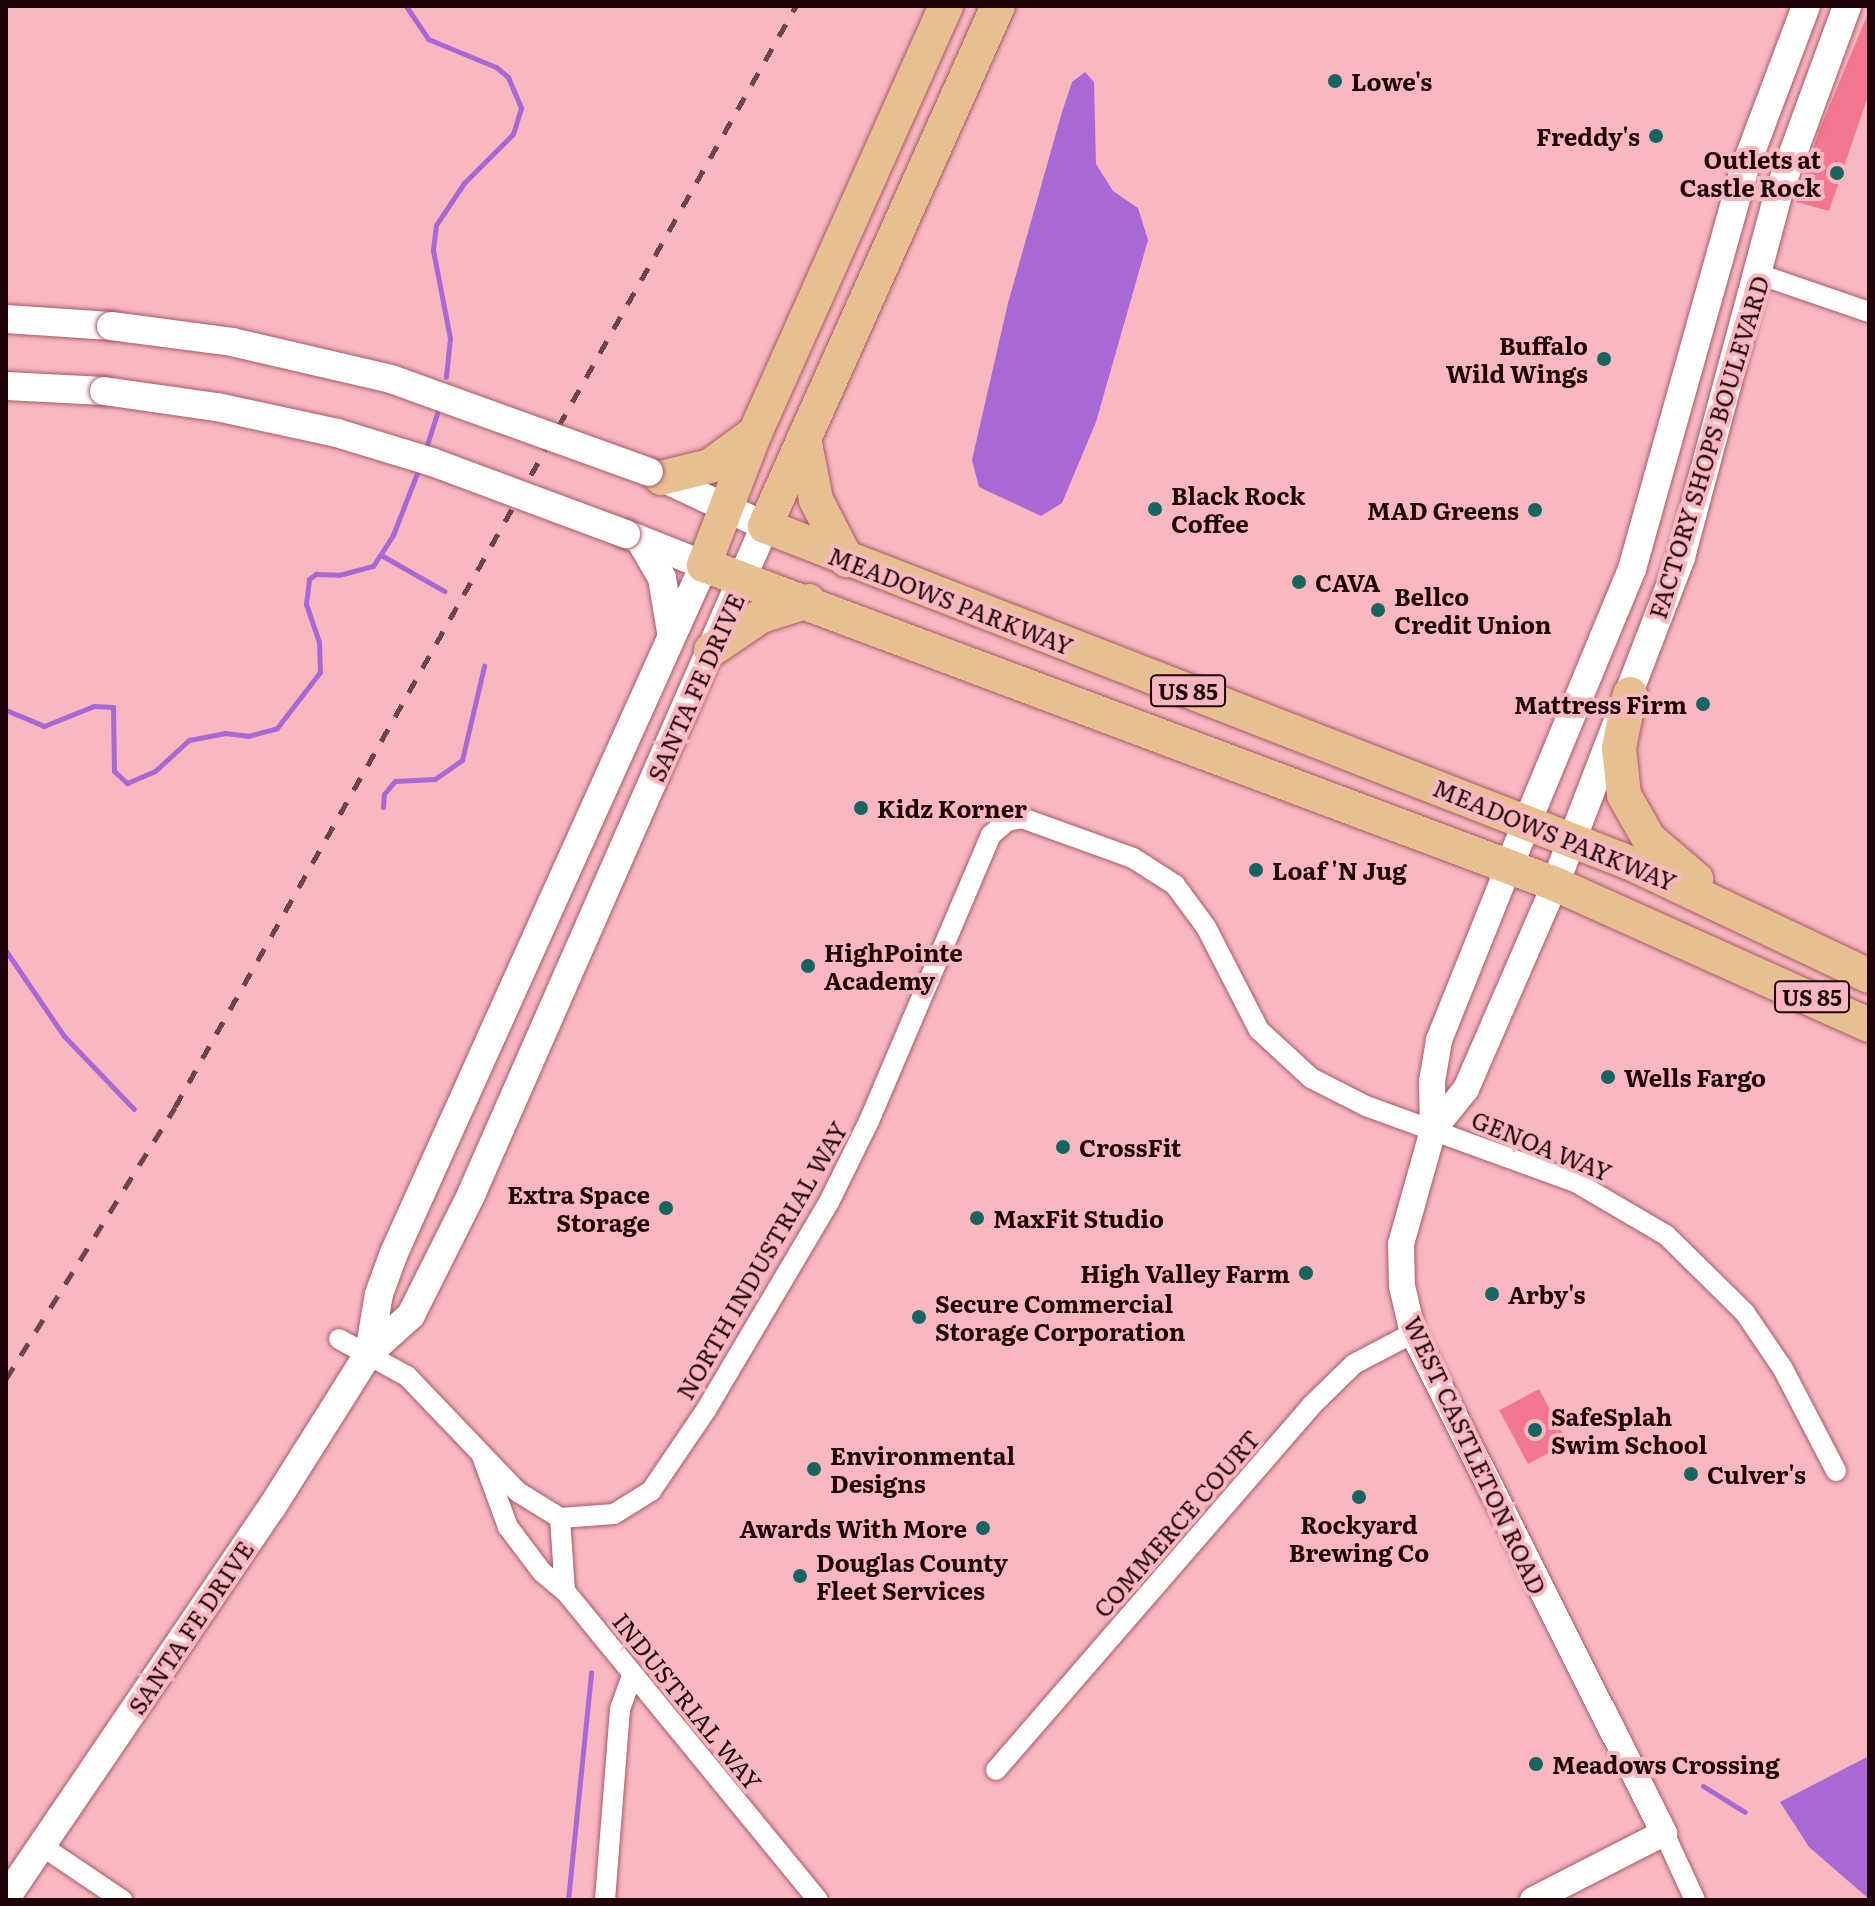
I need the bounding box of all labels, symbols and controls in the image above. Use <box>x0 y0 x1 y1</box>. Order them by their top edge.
place label: Lowe's <box>1351 67 1432 95</box>
marker: Lowe's <box>1326 72 1344 90</box>
place label: Freddy's <box>1536 122 1640 150</box>
marker: Freddy's <box>1647 127 1665 145</box>
place label: Outlets at Castle Rock <box>1680 145 1821 201</box>
marker: Outlets at Castle Rock <box>1828 164 1846 182</box>
street label: FACTORY SHOPS BOULEVARD <box>1642 272 1774 622</box>
place label: Buffalo Wild Wings <box>1446 331 1588 387</box>
marker: Buffalo Wild Wings <box>1595 350 1613 368</box>
place label: Black Rock Coffee <box>1171 481 1305 537</box>
place label: MAD Greens <box>1367 496 1519 524</box>
marker: Black Rock Coffee <box>1146 500 1164 518</box>
marker: MAD Greens <box>1526 501 1544 519</box>
street label: MEADOWS PARKWAY <box>825 540 1077 660</box>
place label: CAVA <box>1315 568 1380 596</box>
marker: CAVA <box>1290 573 1308 591</box>
place label: Bellco Credit Union <box>1394 582 1552 638</box>
street label: SANTA FE DRIVE <box>641 589 749 785</box>
marker: Bellco Credit Union <box>1369 601 1387 619</box>
road number: US 85 <box>1150 673 1226 709</box>
place label: Mattress Firm <box>1514 690 1687 718</box>
marker: Mattress Firm <box>1694 695 1712 713</box>
street label: MEADOWS PARKWAY <box>1429 772 1681 896</box>
place label: Kidz Korner <box>877 794 1027 822</box>
marker: Kidz Korner <box>852 799 870 817</box>
place label: Loaf 'N Jug <box>1272 856 1407 884</box>
marker: Loaf 'N Jug <box>1247 861 1265 879</box>
place label: HighPointe Academy <box>824 938 963 994</box>
marker: HighPointe Academy <box>799 957 817 975</box>
road number: US 85 <box>1774 979 1850 1015</box>
place label: Wells Fargo <box>1624 1063 1766 1091</box>
marker: Wells Fargo <box>1599 1068 1617 1086</box>
street label: GENOA WAY <box>1468 1104 1616 1186</box>
street label: NORTH INDUSTRIAL WAY <box>670 1116 852 1404</box>
place label: CrossFit <box>1079 1133 1181 1161</box>
marker: CrossFit <box>1054 1138 1072 1156</box>
place label: Extra Space Storage <box>507 1180 650 1236</box>
marker: Extra Space Storage <box>657 1199 675 1217</box>
place label: MaxFit Studio <box>993 1204 1164 1232</box>
marker: MaxFit Studio <box>968 1209 986 1227</box>
place label: High Valley Farm <box>1080 1259 1290 1287</box>
marker: High Valley Farm <box>1297 1264 1315 1282</box>
place label: Arby's <box>1508 1280 1586 1308</box>
marker: Arby's <box>1483 1285 1501 1303</box>
place label: Secure Commercial Storage Corporation <box>935 1289 1185 1345</box>
marker: Secure Commercial Storage Corporation <box>910 1308 928 1326</box>
street label: WEST CASTLETON ROAD <box>1399 1311 1553 1599</box>
place label: SafeSplah Swim School <box>1551 1402 1707 1458</box>
marker: SafeSplah Swim School <box>1526 1421 1544 1439</box>
street label: COMMERCE COURT <box>1087 1424 1265 1622</box>
place label: Environmental Designs <box>830 1441 1015 1497</box>
marker: Environmental Designs <box>805 1460 823 1478</box>
place label: Culver's <box>1707 1460 1806 1488</box>
marker: Culver's <box>1682 1465 1700 1483</box>
marker: Rockyard Brewing Co <box>1350 1488 1368 1506</box>
place label: Rockyard Brewing Co <box>1289 1510 1429 1566</box>
place label: Awards With More <box>739 1514 967 1542</box>
marker: Awards With More <box>974 1519 992 1537</box>
street label: SANTA FE DRIVE <box>121 1535 259 1719</box>
place label: Douglas County Fleet Services <box>816 1548 1008 1604</box>
marker: Douglas County Fleet Services <box>791 1567 809 1585</box>
street label: INDUSTRIAL WAY <box>608 1607 768 1795</box>
place label: Meadows Crossing <box>1552 1750 1780 1778</box>
marker: Meadows Crossing <box>1527 1755 1545 1773</box>

